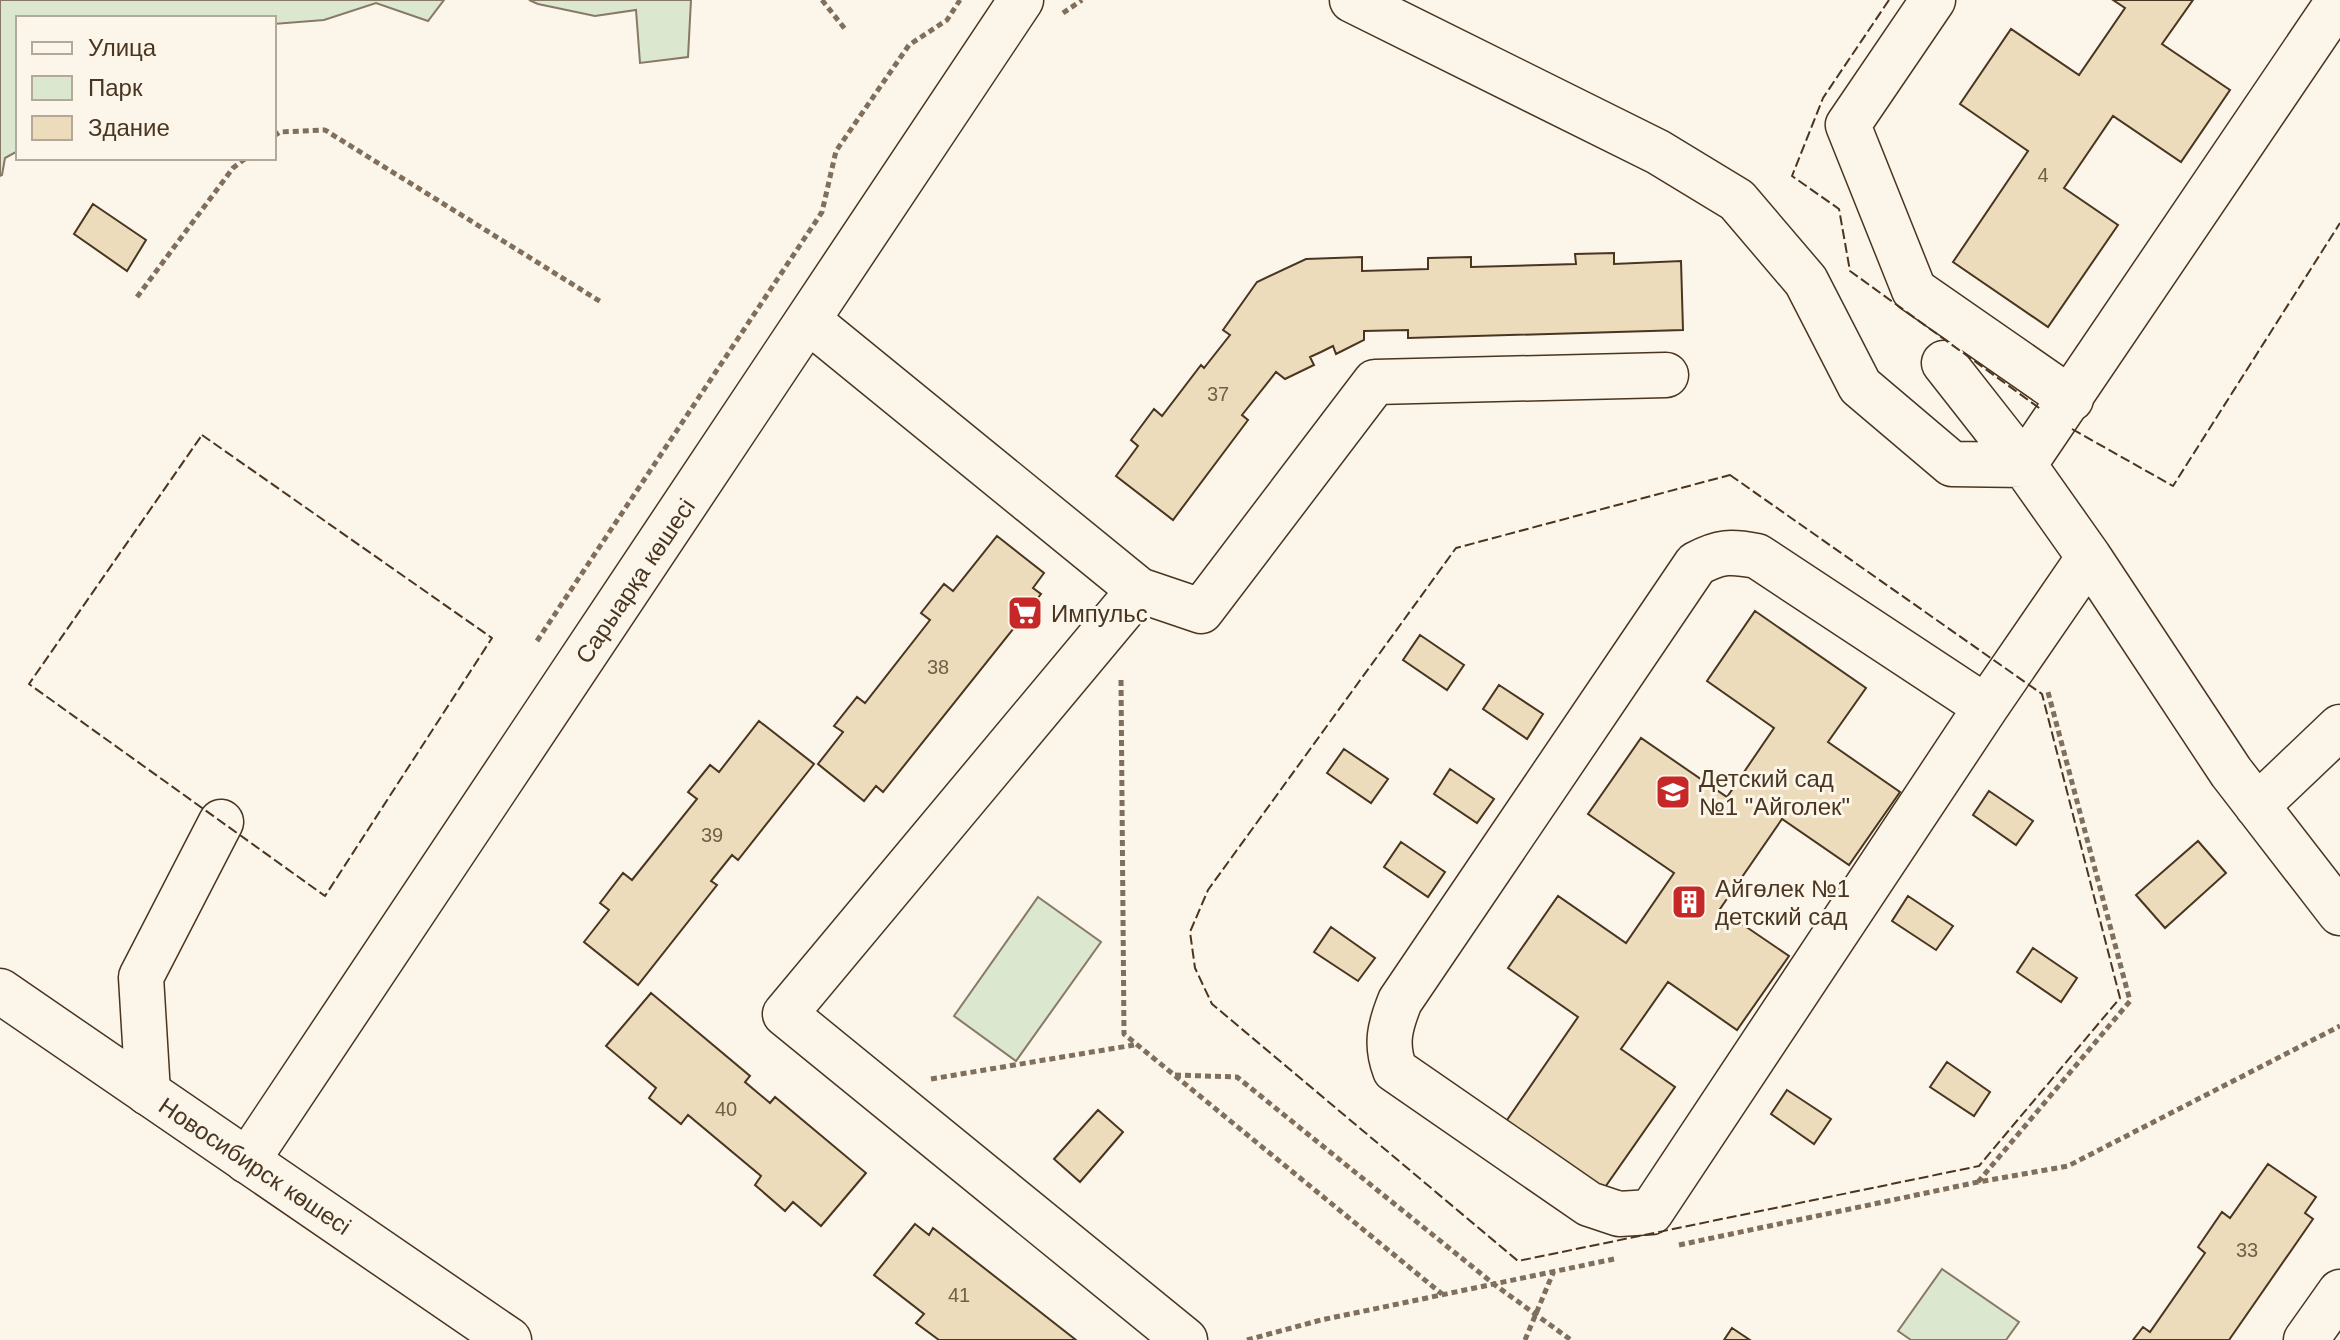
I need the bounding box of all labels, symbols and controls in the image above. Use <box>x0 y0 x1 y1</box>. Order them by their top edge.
legend <box>16 16 276 160</box>
text: Улица <box>88 34 157 61</box>
text: Парк <box>88 74 143 101</box>
text: Здание <box>88 114 170 141</box>
house number: 4 <box>2037 164 2049 186</box>
house number: 37 <box>1207 383 1229 405</box>
street label: Сарыарқа көшесі <box>570 494 700 668</box>
supermarket icon: Импульс <box>1006 594 1044 632</box>
place label: Импульс <box>1051 600 1148 627</box>
house number: 38 <box>927 656 949 678</box>
place label: Детский сад №1 "Айголек" <box>1699 765 1850 820</box>
school or university icon: Детский сад №1 "Айголек" <box>1654 773 1692 811</box>
house number: 39 <box>701 824 723 846</box>
place label: Айгөлек №1 детский сад <box>1715 875 1850 930</box>
building icon: Айгөлек №1 детский сад <box>1670 883 1708 921</box>
street label: Новосибирск көшесі <box>154 1092 356 1240</box>
house number: 40 <box>715 1098 737 1120</box>
house number: 33 <box>2236 1239 2258 1261</box>
house number: 41 <box>948 1284 970 1306</box>

